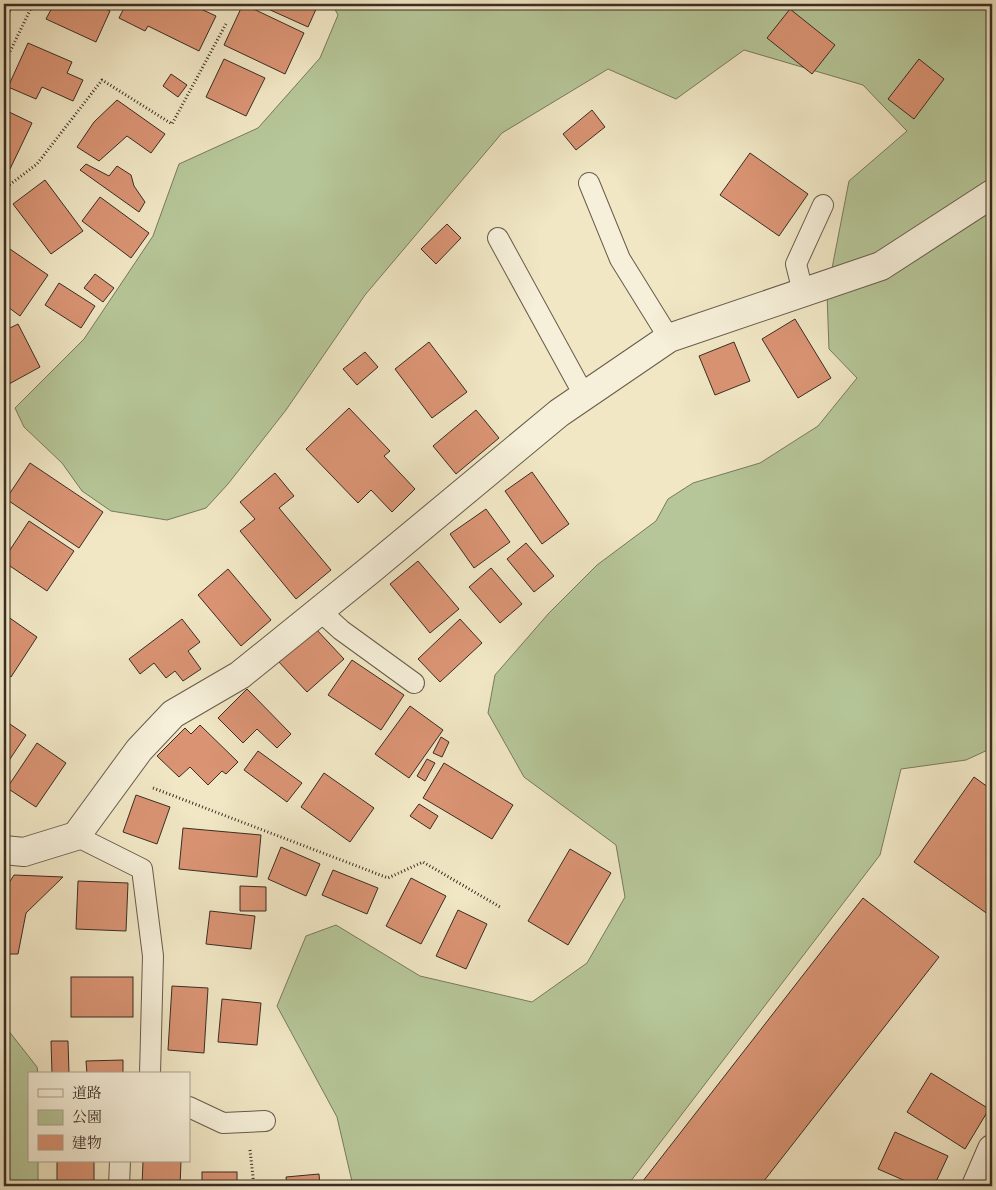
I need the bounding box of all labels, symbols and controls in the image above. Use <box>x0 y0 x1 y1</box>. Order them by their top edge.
legend <box>28 1072 190 1162</box>
text: 道路 <box>72 1084 102 1103</box>
text: 公園 <box>72 1108 102 1127</box>
text: 建物 <box>72 1134 102 1153</box>

